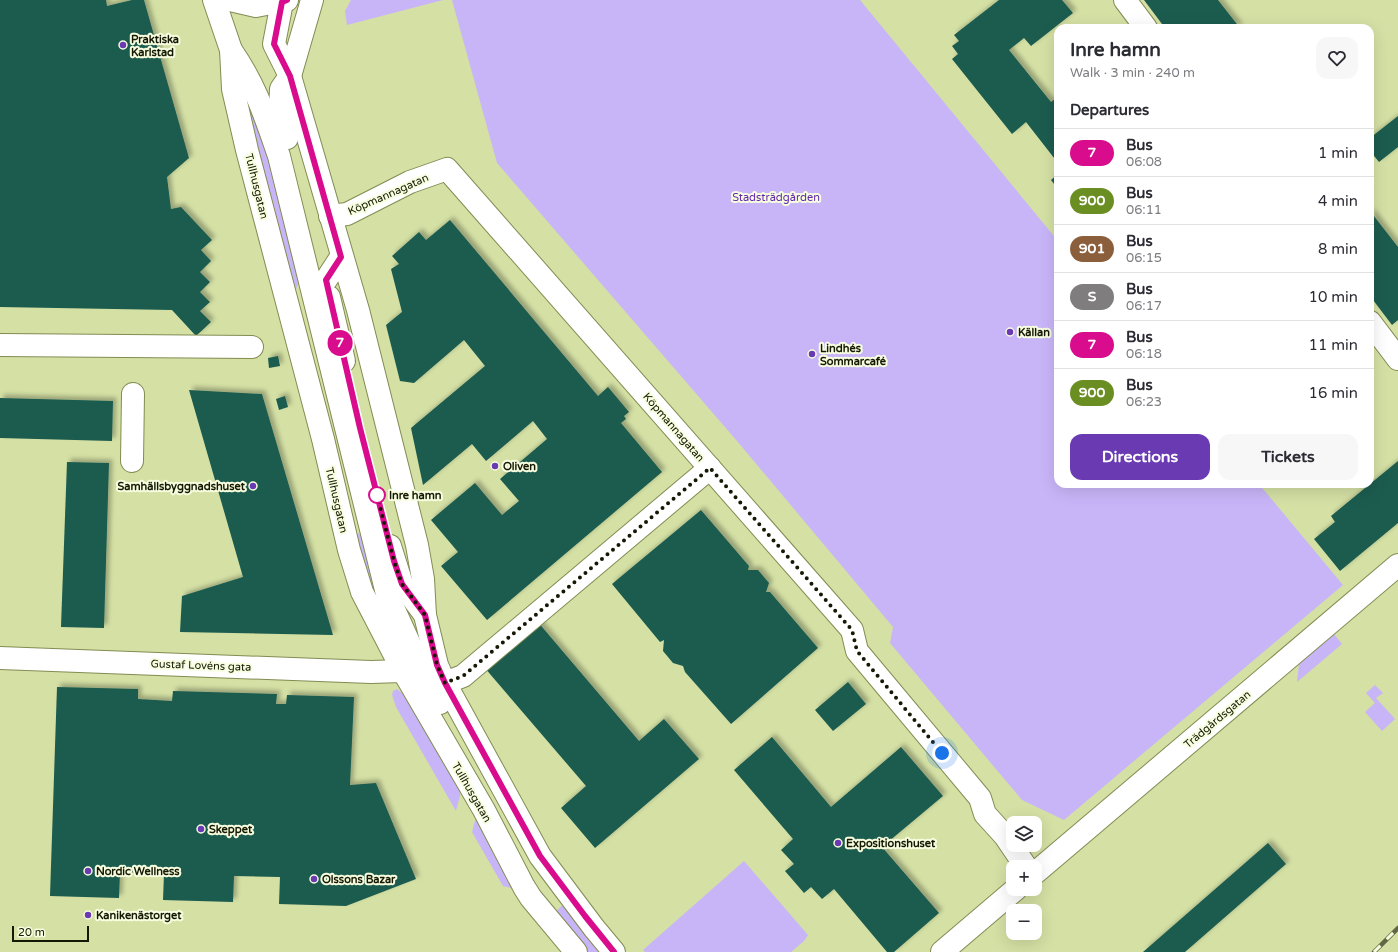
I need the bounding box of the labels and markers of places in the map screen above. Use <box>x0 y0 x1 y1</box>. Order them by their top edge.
place label: Praktiska Karlstad <box>131 33 179 59</box>
marker: Praktiska Karlstad <box>118 40 128 50</box>
place label: Källan <box>1018 326 1050 339</box>
marker: Källan <box>1005 327 1015 337</box>
place label: Lindhés Sommarcafé <box>820 342 887 368</box>
marker: Lindhés Sommarcafé <box>807 349 817 359</box>
place label: Oliven <box>503 460 536 473</box>
marker: Oliven <box>490 461 500 471</box>
place label: Samhällsbyggnadshuset <box>118 480 246 494</box>
marker: Samhällsbyggnadshuset <box>248 481 258 491</box>
marker: Inre hamn <box>368 486 386 504</box>
place label: Inre hamn <box>389 489 442 502</box>
place label: Skeppet <box>209 823 253 837</box>
marker: Skeppet <box>196 824 206 834</box>
place label: Expositionshuset <box>846 837 936 851</box>
marker: Expositionshuset <box>833 838 843 848</box>
place label: Nordic Wellness <box>96 865 180 878</box>
marker: Nordic Wellness <box>83 866 93 876</box>
place label: Olssons Bazar <box>322 873 396 886</box>
marker: Olssons Bazar <box>309 874 319 884</box>
place label: Kanikenästorget <box>96 909 182 923</box>
marker: Kanikenästorget <box>83 910 93 920</box>

